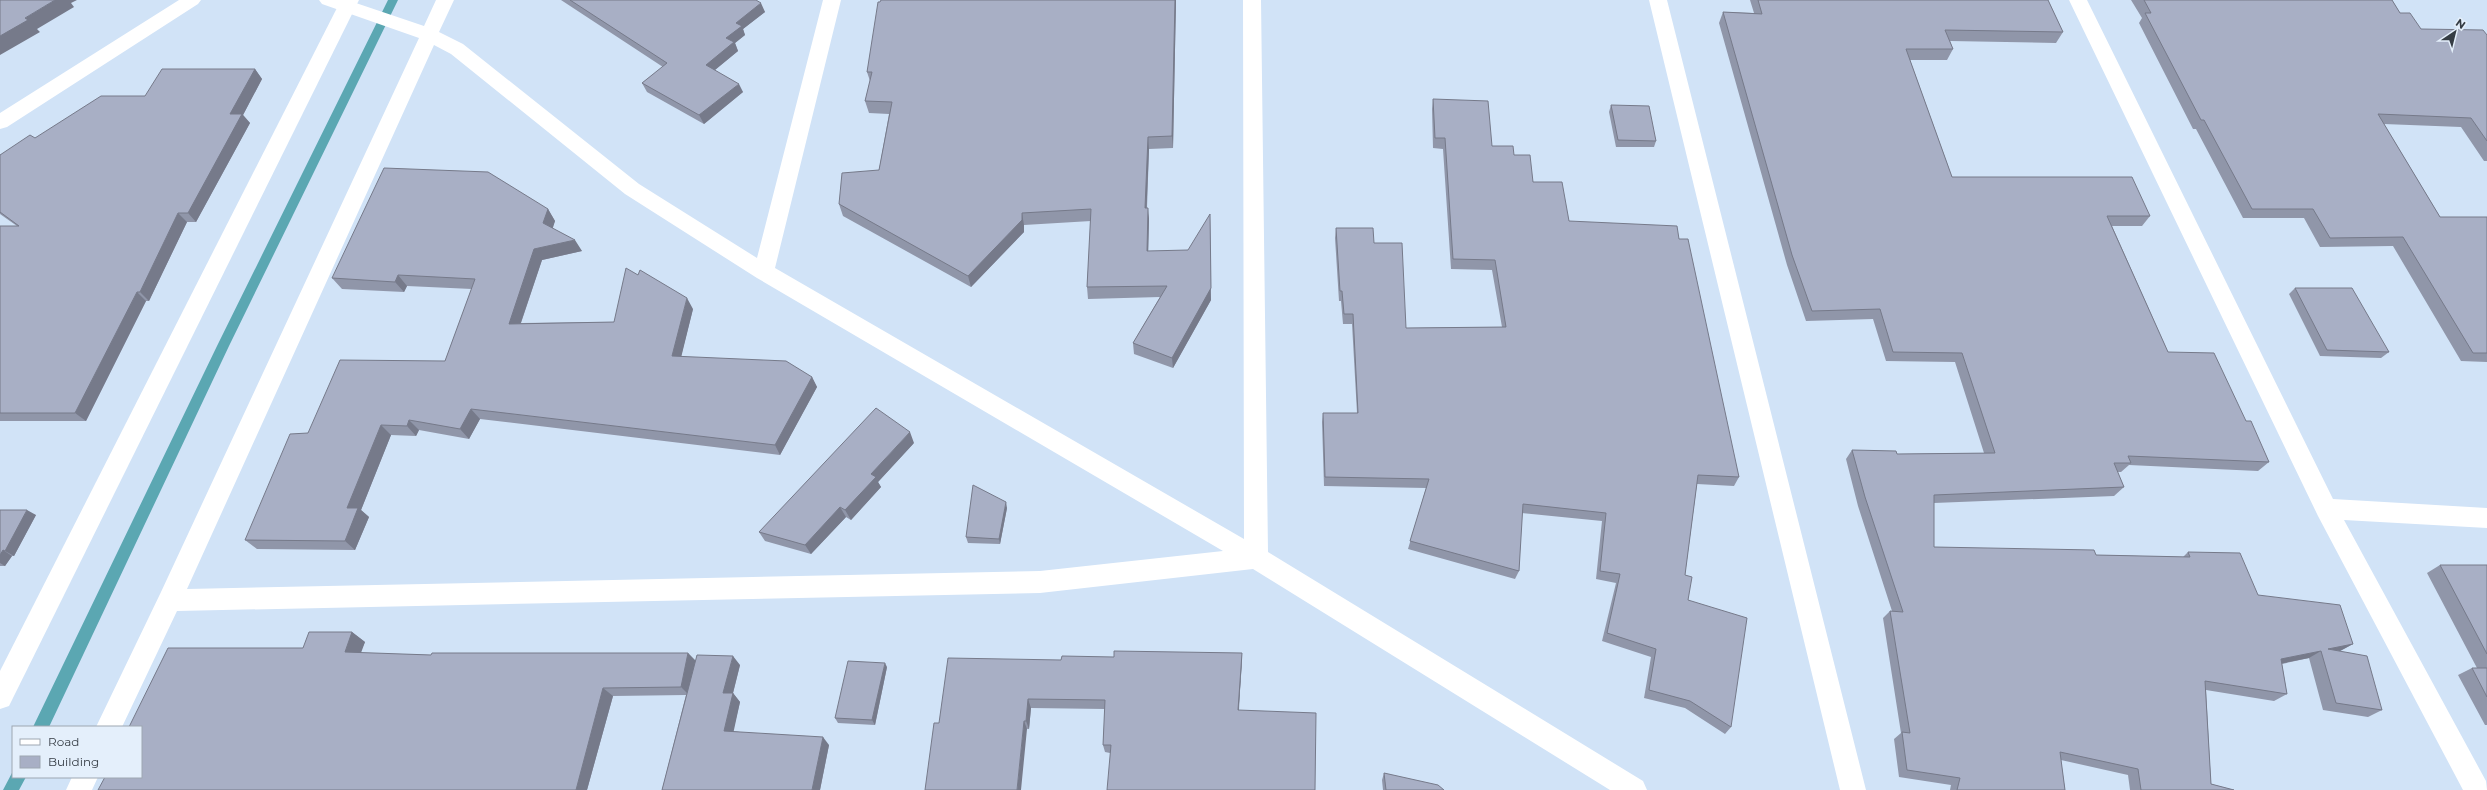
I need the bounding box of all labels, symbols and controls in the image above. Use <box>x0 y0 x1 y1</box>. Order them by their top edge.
north arrow <box>2435 12 2475 52</box>
text: N <box>2453 16 2468 32</box>
legend <box>12 726 142 778</box>
text: Road <box>48 734 79 749</box>
text: Building <box>48 754 99 769</box>

